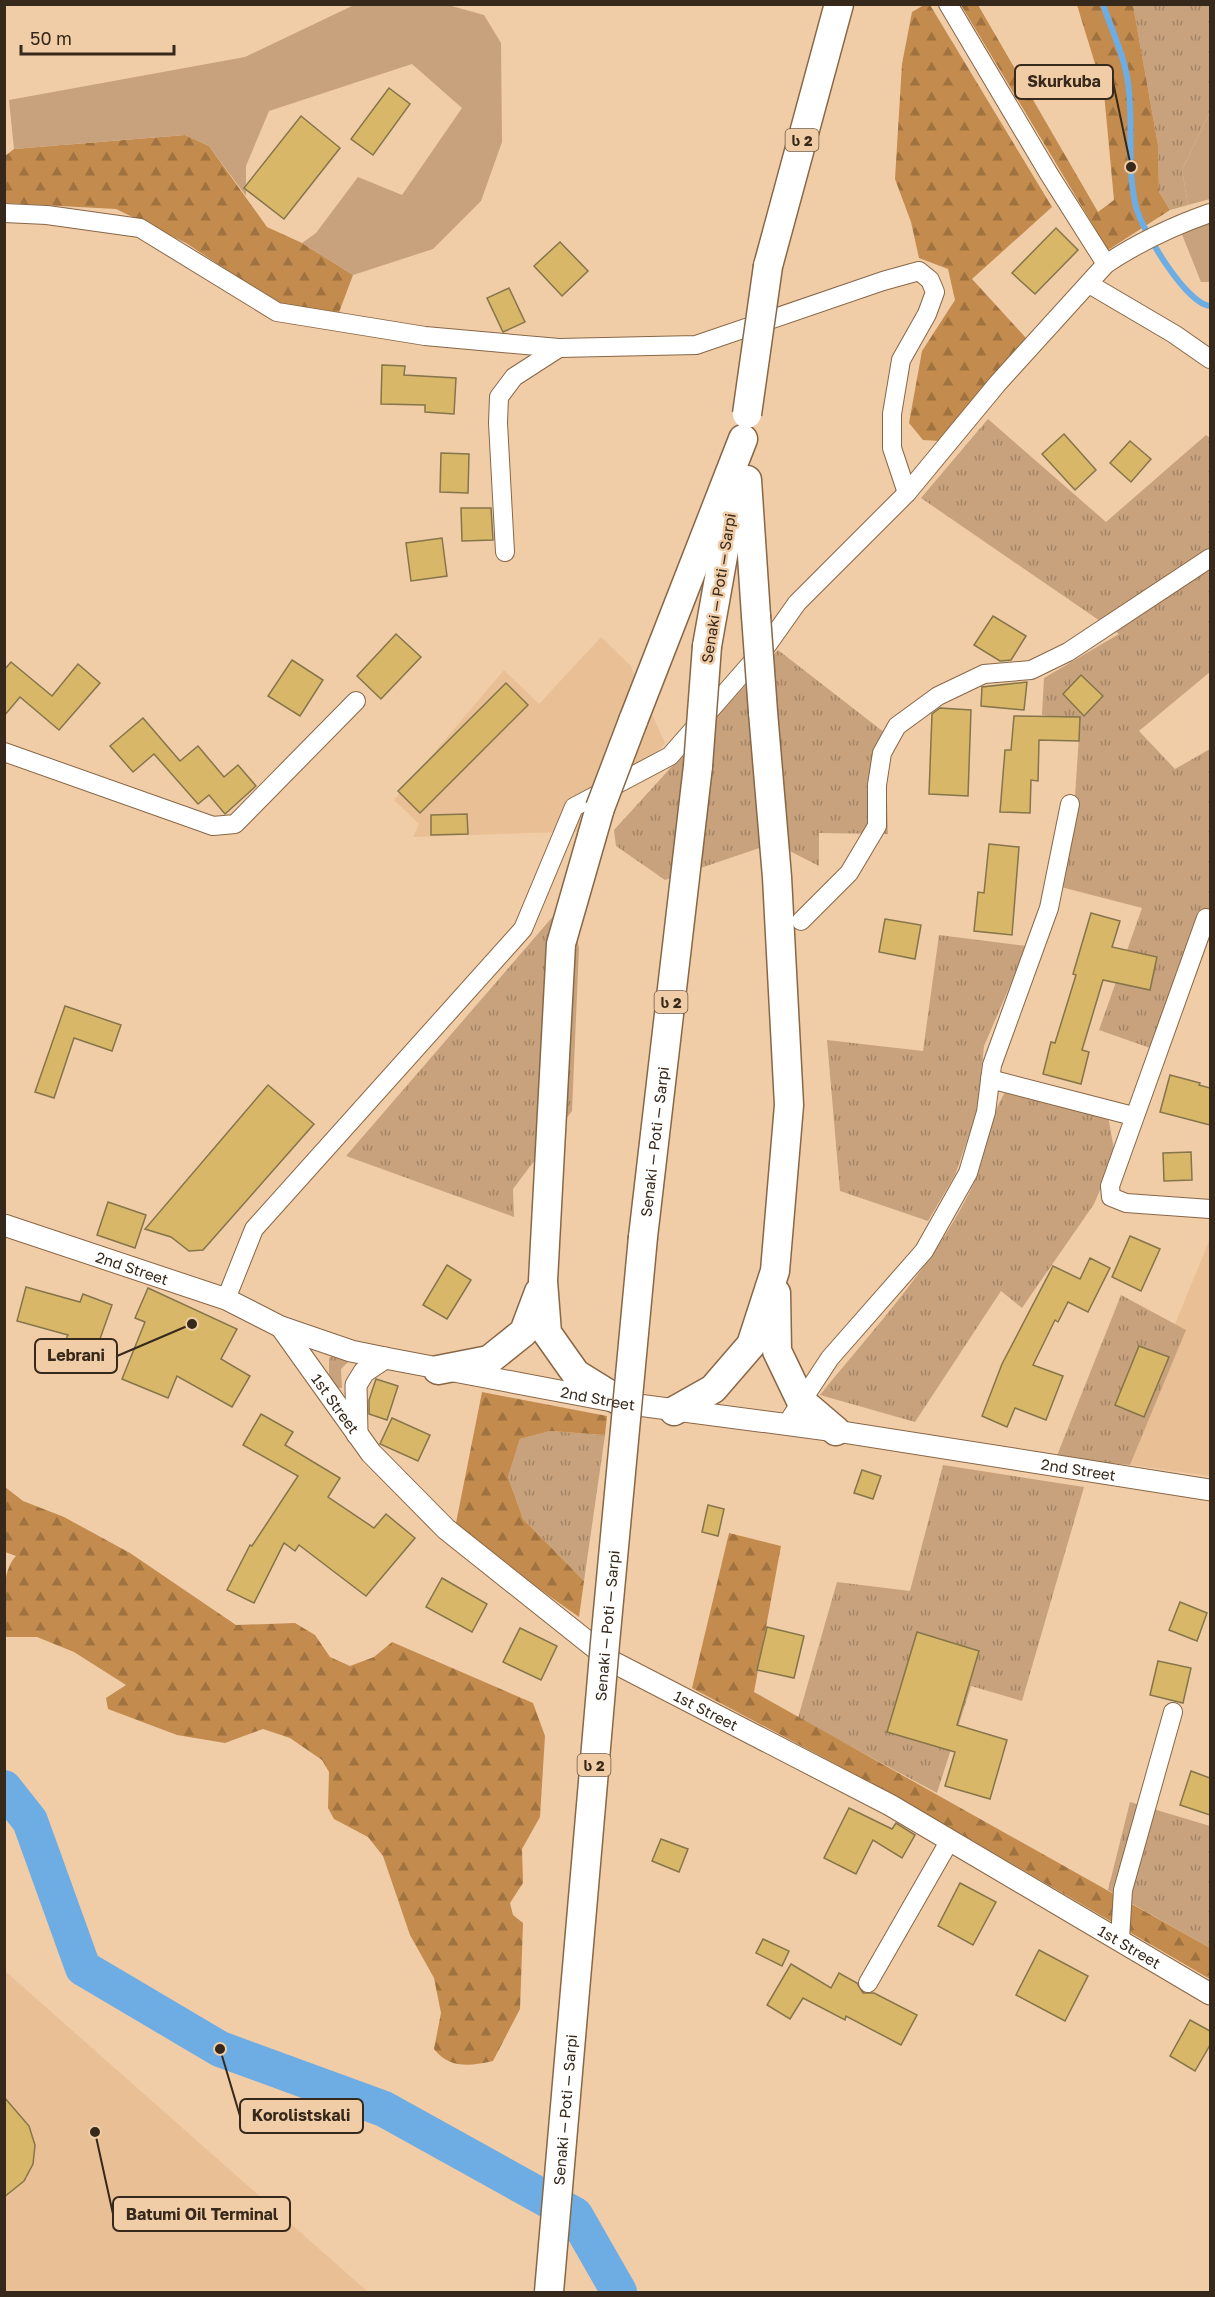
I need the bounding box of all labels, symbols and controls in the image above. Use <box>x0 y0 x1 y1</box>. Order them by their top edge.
scale bar <box>21 18 174 56</box>
text: 50 m <box>30 27 72 49</box>
callout: Skurkuba <box>1015 65 1113 99</box>
text: Skurkuba <box>1027 71 1101 91</box>
road number: ს 2 <box>786 129 818 151</box>
street label: Senaki — Poti — Sarpi <box>697 512 739 664</box>
road number: ს 2 <box>654 991 688 1013</box>
street label: Senaki — Poti — Sarpi <box>636 1065 672 1218</box>
street label: 2nd Street <box>93 1247 171 1288</box>
callout: Lebrani <box>35 1339 117 1373</box>
text: Lebrani <box>47 1345 105 1365</box>
street label: 1st Street <box>308 1370 363 1437</box>
street label: 2nd Street <box>559 1382 636 1413</box>
street label: 2nd Street <box>1040 1454 1117 1484</box>
street label: Senaki — Poti — Sarpi <box>591 1549 623 1702</box>
street label: 1st Street <box>671 1686 741 1734</box>
road number: ს 2 <box>578 1754 610 1776</box>
street label: 1st Street <box>1095 1921 1164 1972</box>
street label: Senaki — Poti — Sarpi <box>549 2033 580 2186</box>
callout: Korolistskali <box>240 2099 363 2133</box>
text: Korolistskali <box>252 2105 350 2125</box>
callout: Batumi Oil Terminal <box>113 2197 290 2231</box>
text: Batumi Oil Terminal <box>126 2204 279 2224</box>

